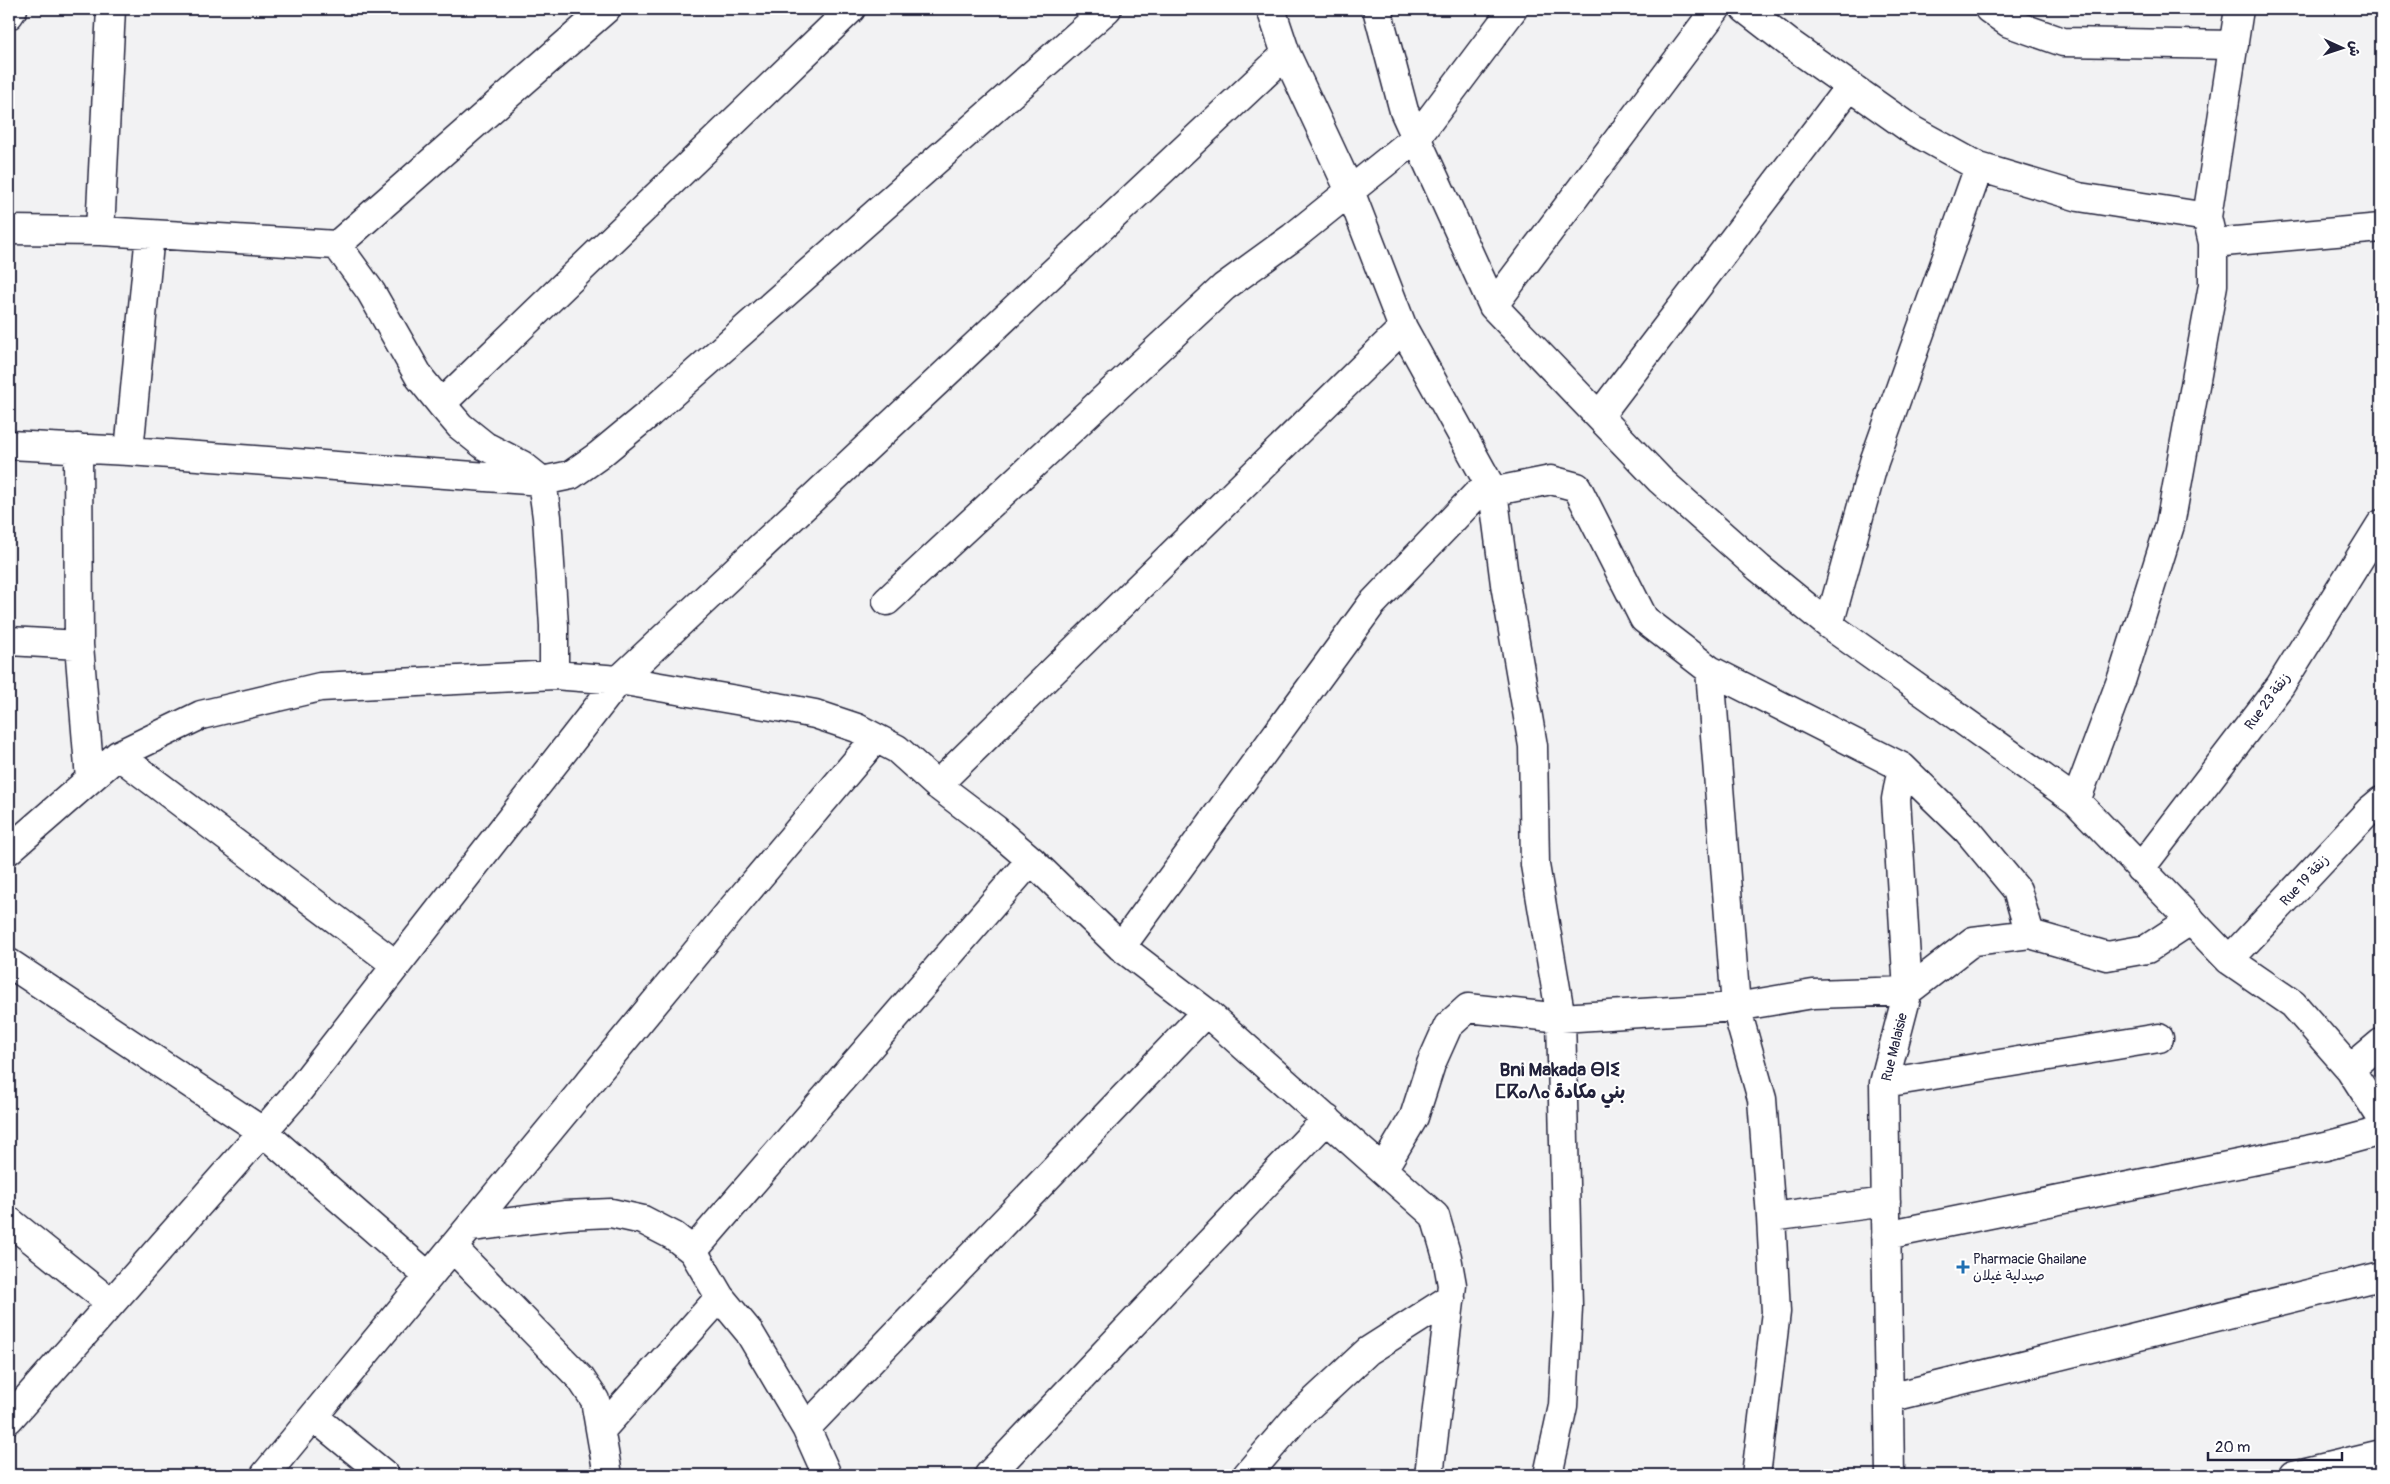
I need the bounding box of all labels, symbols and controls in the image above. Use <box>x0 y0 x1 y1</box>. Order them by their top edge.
north arrow <box>2318 22 2368 72</box>
text: ش <box>2346 41 2363 57</box>
street label: Rue 23 زنقة <box>2241 669 2294 733</box>
street label: Rue 19 زنقة <box>2276 851 2332 909</box>
street label: Rue Malaisie <box>1878 1011 1911 1083</box>
district label: Bni Makada ⴱⵏⵉ ⵎⴽⴰⴷⴰ بني مكادة <box>1495 1058 1625 1108</box>
place label: Pharmacie Ghailane صيدلية غيلان <box>1973 1251 2086 1284</box>
marker: Pharmacie Ghailane صيدلية غيلان <box>1957 1261 1969 1273</box>
scale bar <box>2208 1429 2341 1461</box>
text: 20 m <box>2215 1438 2250 1457</box>

